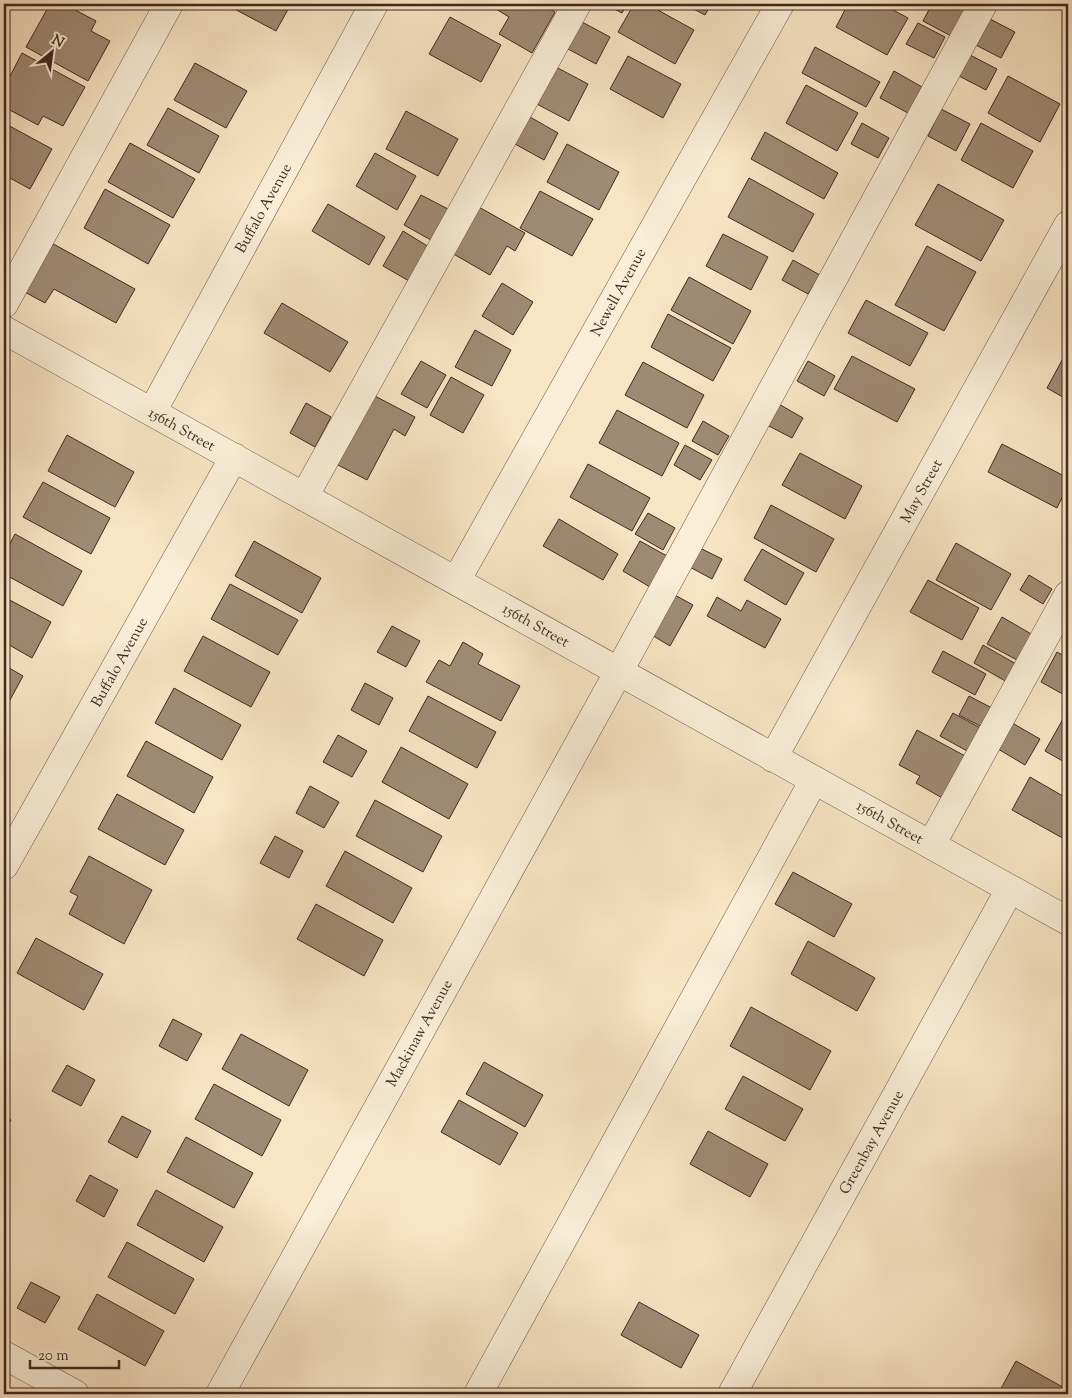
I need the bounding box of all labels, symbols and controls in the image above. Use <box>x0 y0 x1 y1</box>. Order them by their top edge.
north arrow <box>28 28 78 78</box>
text: N <box>48 31 67 54</box>
street label: Buffalo Avenue <box>231 160 298 257</box>
street label: Newell Avenue <box>586 245 652 341</box>
street label: 156th Street <box>144 403 218 457</box>
street label: May Street <box>896 456 948 527</box>
street label: 156th Street <box>498 599 572 653</box>
street label: Buffalo Avenue <box>87 614 154 711</box>
street label: 156th Street <box>852 796 926 850</box>
street label: Mackinaw Avenue <box>382 976 459 1091</box>
street label: Greenbay Avenue <box>835 1087 910 1199</box>
scale bar <box>30 1338 119 1370</box>
text: 20 m <box>38 1346 69 1367</box>

